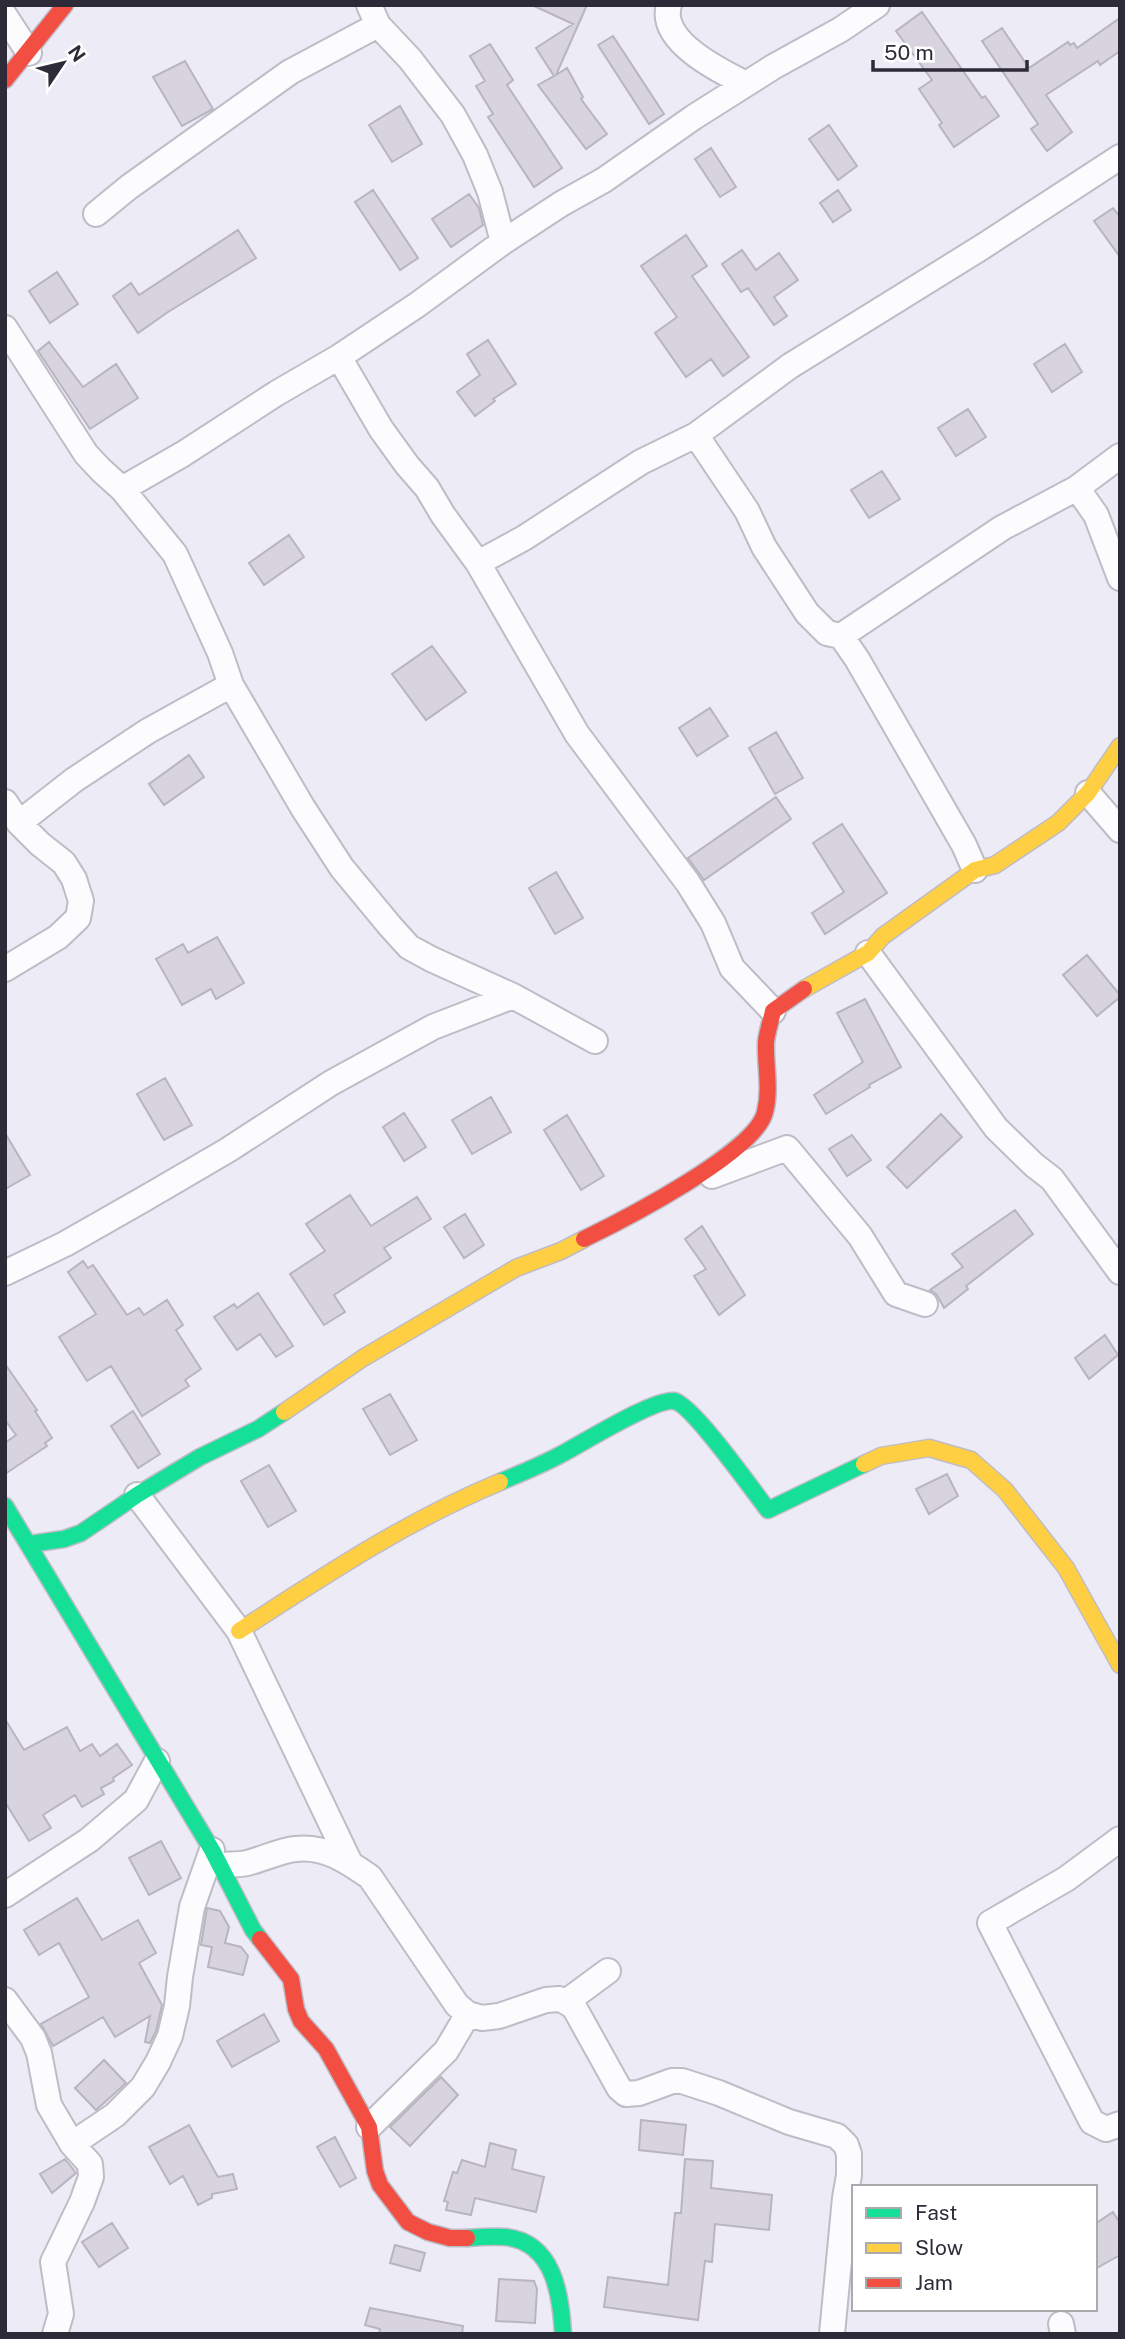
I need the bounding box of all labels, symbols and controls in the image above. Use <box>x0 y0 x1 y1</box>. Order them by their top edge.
north arrow <box>28 28 98 98</box>
scale bar <box>873 28 1027 72</box>
text: 50 m <box>884 40 934 65</box>
text: N <box>64 41 90 66</box>
legend <box>852 2185 1097 2311</box>
text: Fast <box>915 2200 957 2225</box>
text: Slow <box>915 2235 963 2260</box>
text: Jam <box>915 2270 953 2295</box>

